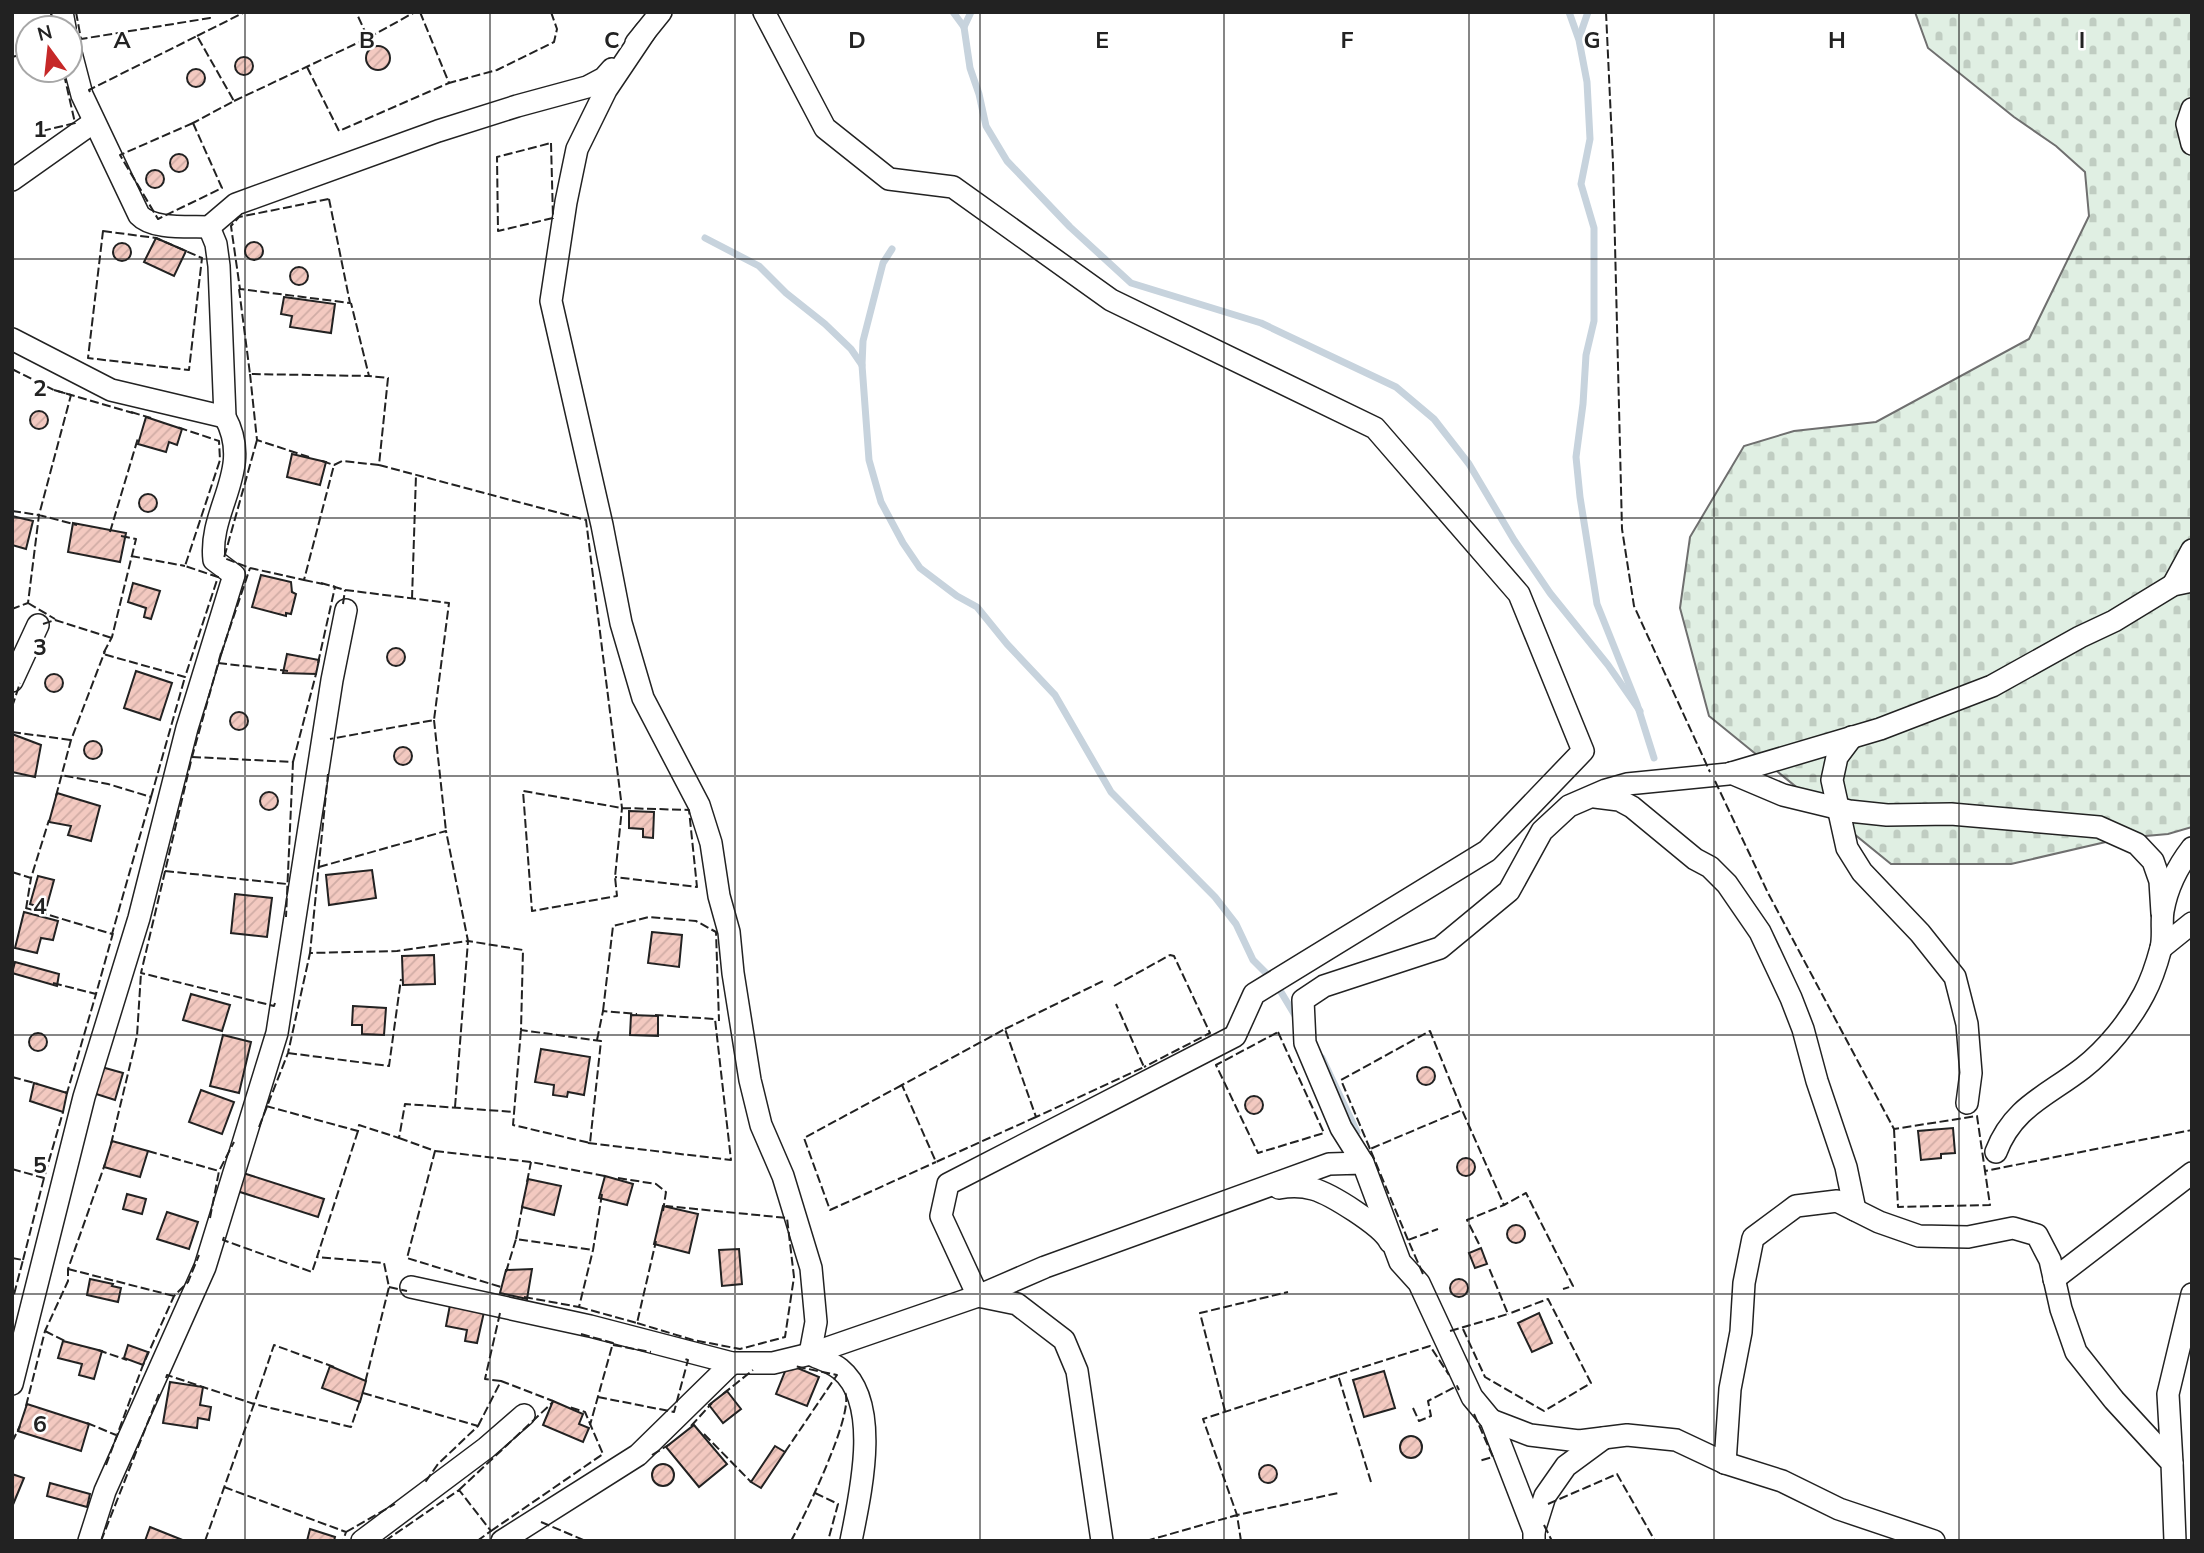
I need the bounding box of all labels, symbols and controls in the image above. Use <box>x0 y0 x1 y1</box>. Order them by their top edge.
north arrow <box>14 14 84 84</box>
text: N <box>35 19 55 46</box>
text: A <box>113 25 131 54</box>
text: B <box>359 25 375 54</box>
text: C <box>604 25 620 54</box>
text: D <box>848 25 866 54</box>
text: E <box>1095 25 1109 54</box>
text: F <box>1340 25 1354 54</box>
text: G <box>1583 25 1601 54</box>
text: H <box>1828 25 1846 54</box>
text: I <box>2079 25 2085 54</box>
text: 1 <box>33 114 47 143</box>
text: 2 <box>33 373 47 402</box>
text: 3 <box>33 632 47 661</box>
text: 4 <box>33 891 47 920</box>
text: 5 <box>33 1150 47 1179</box>
text: 6 <box>33 1409 47 1438</box>

